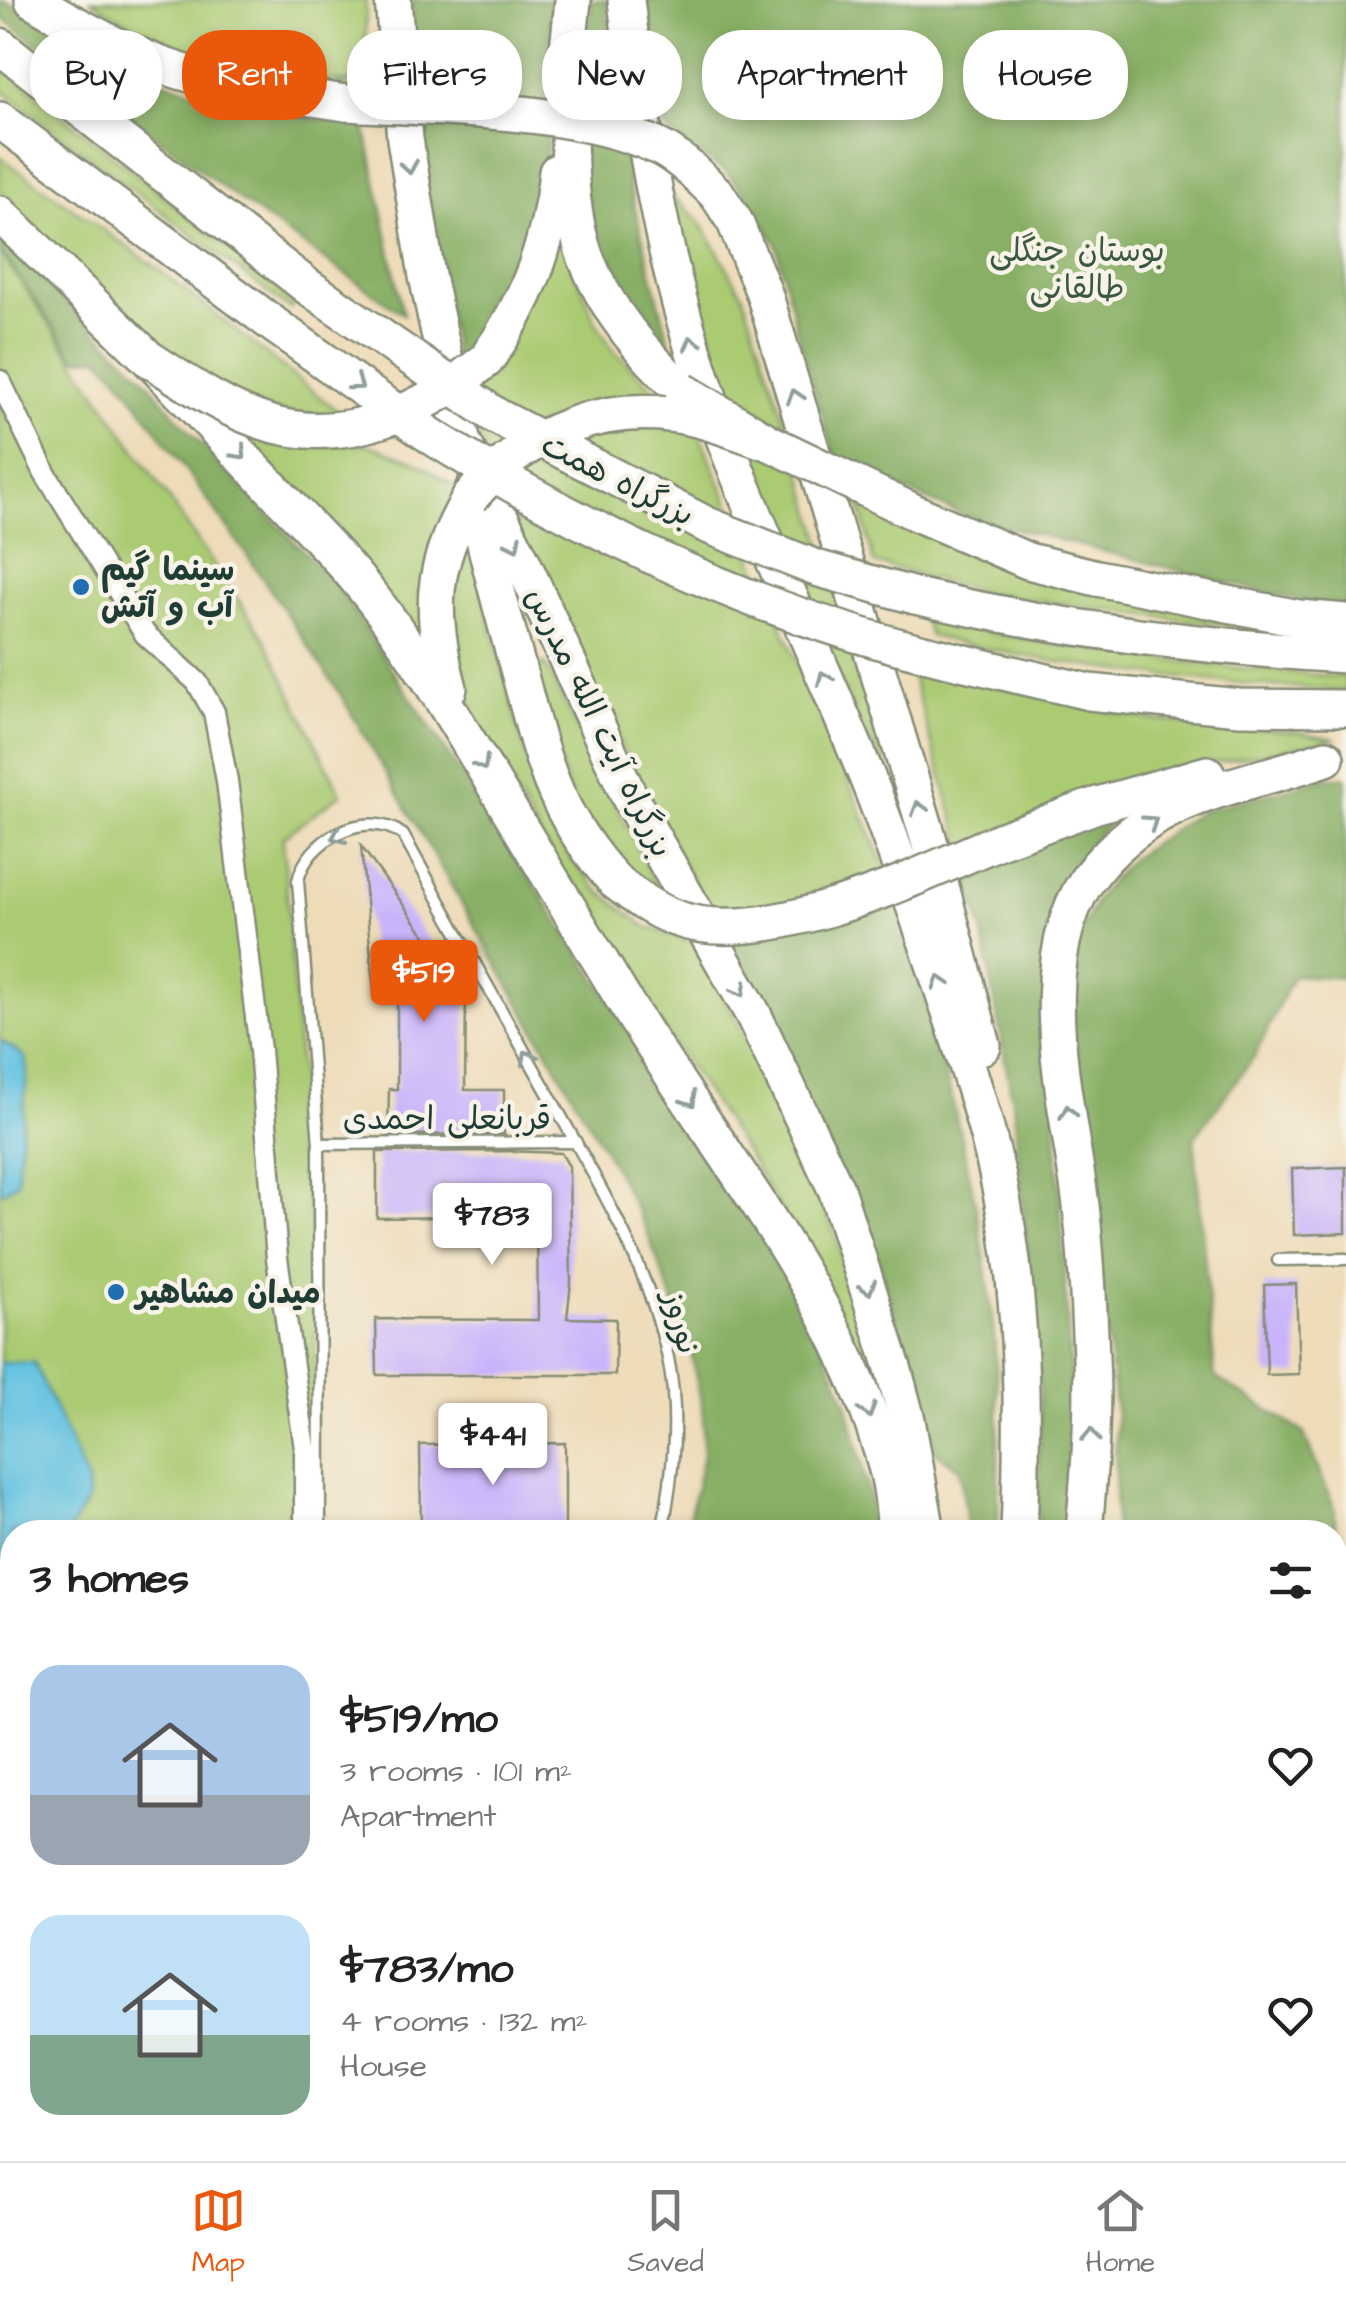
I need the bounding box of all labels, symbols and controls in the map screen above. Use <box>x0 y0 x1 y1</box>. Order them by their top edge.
chip: Buy <box>30 30 162 120</box>
chip: Rent <box>182 30 327 120</box>
chip: Filters <box>347 30 522 120</box>
chip: New <box>542 30 682 120</box>
chip: Apartment <box>702 30 943 120</box>
chip: House <box>963 30 1128 120</box>
one-way arrow <box>398 158 419 175</box>
park label: بوستان جنگلی طالقانی <box>989 229 1165 311</box>
one-way arrow <box>683 336 704 353</box>
one-way arrow <box>345 372 364 390</box>
one-way arrow <box>786 388 807 405</box>
street label: بزرگراه همت <box>533 423 702 538</box>
one-way arrow <box>228 442 246 460</box>
one-way arrow <box>502 534 521 552</box>
place label: سینما گیم آب و آتش <box>101 548 234 630</box>
marker: سینما گیم آب و آتش <box>70 576 92 598</box>
street label: بزرگراه آیت الله مدرس <box>514 580 684 865</box>
one-way arrow <box>816 670 836 688</box>
one-way arrow <box>470 753 489 771</box>
one-way arrow <box>910 800 931 817</box>
one-way arrow <box>1140 816 1159 834</box>
one-way arrow <box>330 823 348 843</box>
pin: $519 <box>365 940 483 1025</box>
text: $519 <box>393 950 455 995</box>
one-way arrow <box>931 974 951 991</box>
one-way arrow <box>727 979 747 997</box>
one-way arrow <box>521 1050 540 1068</box>
one-way arrow <box>677 1089 696 1107</box>
street label: قربانعلی احمدی <box>343 1097 551 1142</box>
one-way arrow <box>1058 1103 1079 1120</box>
pin: $783 <box>433 1183 551 1268</box>
text: $783 <box>455 1193 529 1238</box>
place label: میدان مشاهیر <box>133 1271 321 1316</box>
one-way arrow <box>856 1278 877 1295</box>
marker: میدان مشاهیر <box>105 1281 127 1303</box>
street label: نوروز <box>650 1283 711 1360</box>
one-way arrow <box>856 1402 877 1419</box>
pin: $441 <box>434 1403 552 1488</box>
text: $441 <box>460 1413 526 1458</box>
one-way arrow <box>1081 1427 1102 1443</box>
text: 3 homes <box>30 1551 189 1609</box>
icon: filters <box>1263 1553 1318 1608</box>
text: $519/mo <box>340 1691 498 1749</box>
icon: home <box>110 1705 230 1825</box>
icon: heart <box>1263 1738 1318 1793</box>
text: 3 rooms · 101 m² <box>340 1749 572 1794</box>
text: Apartment <box>340 1794 496 1839</box>
text: $783/mo <box>340 1941 513 1999</box>
icon: home <box>110 1955 230 2075</box>
icon: heart <box>1263 1988 1318 2043</box>
text: 4 rooms · 132 m² <box>340 1999 588 2044</box>
text: House <box>340 2044 427 2089</box>
tab: Map <box>191 2183 246 2282</box>
tab: Saved <box>628 2183 704 2282</box>
tab: Home <box>1085 2183 1155 2282</box>

